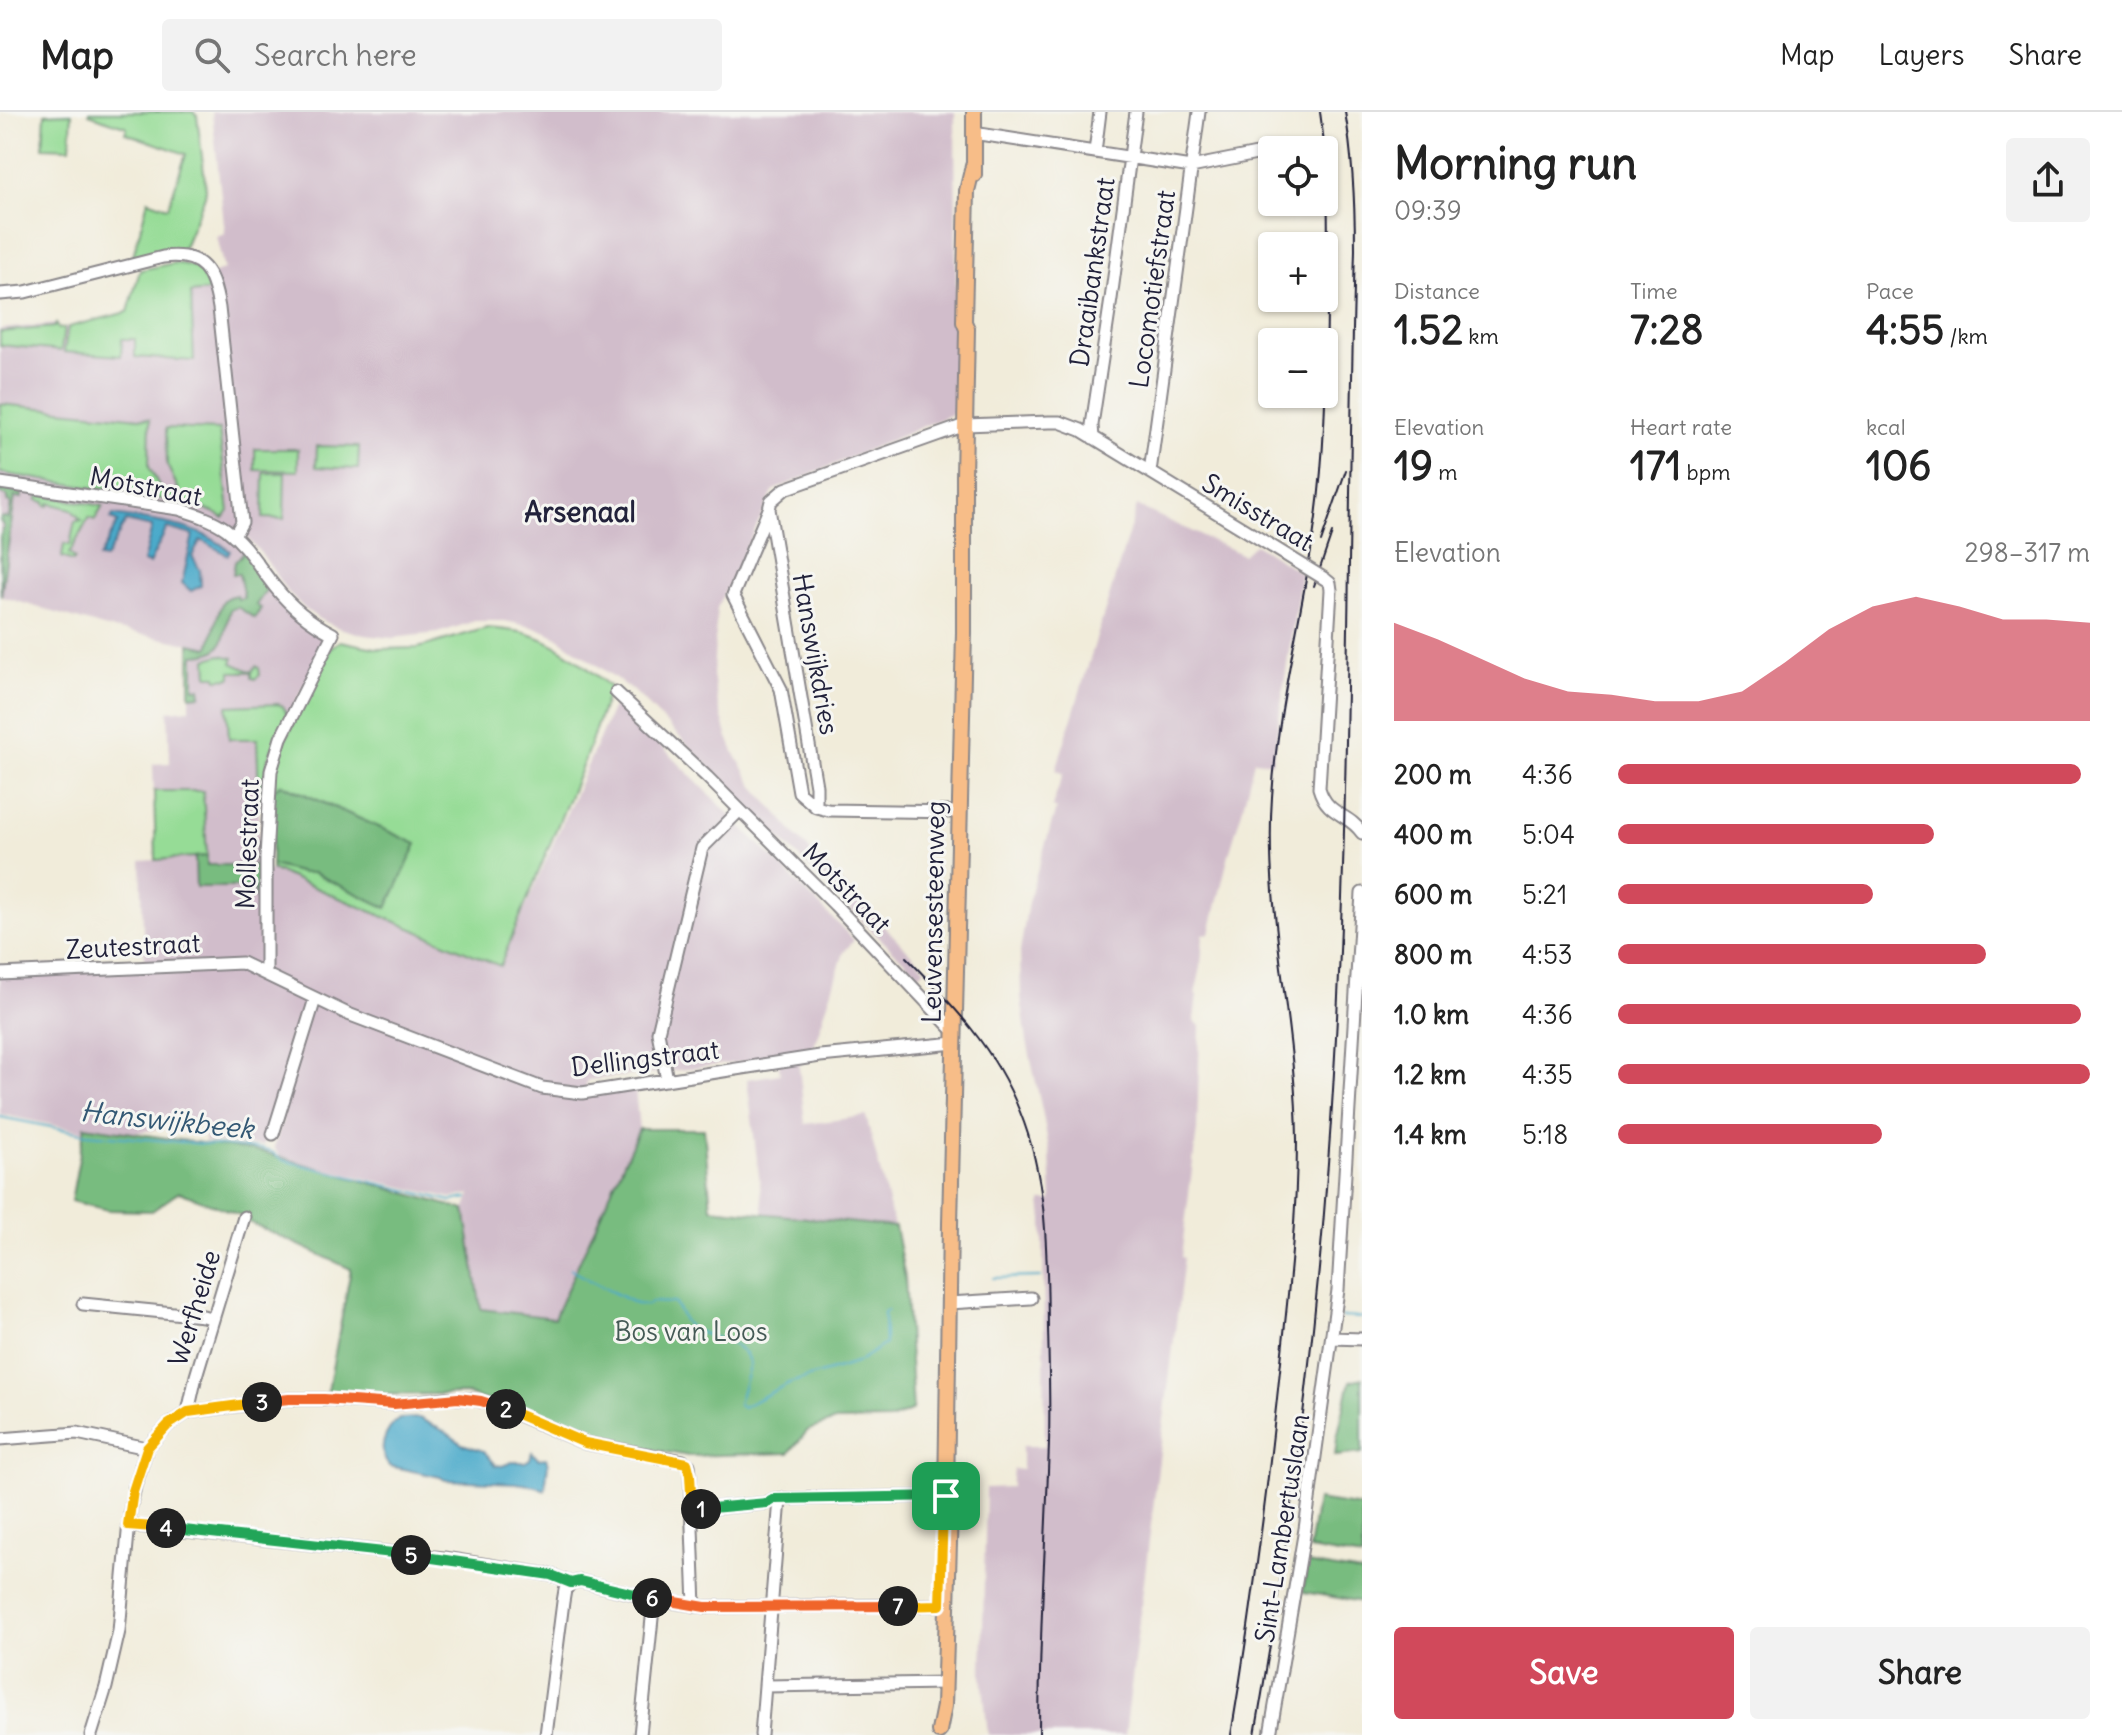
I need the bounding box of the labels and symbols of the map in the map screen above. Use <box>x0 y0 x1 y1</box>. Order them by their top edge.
street label: Draaibankstraat <box>1062 175 1122 369</box>
street label: Locomotiefstraat <box>1122 188 1182 390</box>
street label: Motstraat <box>87 459 205 513</box>
street label: Smisstraat <box>1196 466 1320 558</box>
district label: Arsenaal <box>524 494 636 530</box>
street label: Hanswijkdries <box>786 571 846 737</box>
street label: Mollestraat <box>228 778 266 910</box>
street label: Leuvensesteenweg <box>915 801 951 1023</box>
street label: Motstraat <box>796 836 898 940</box>
street label: Zeutestraat <box>65 926 201 966</box>
street label: Dellingstraat <box>569 1033 721 1083</box>
water label: Hanswijkbeek <box>79 1093 257 1147</box>
street label: Werfheide <box>161 1246 227 1370</box>
park label: Bos van Loos <box>614 1315 768 1348</box>
pin: 3 <box>242 1382 282 1422</box>
pin: 2 <box>486 1389 526 1429</box>
street label: Sint-Lambertuslaan <box>1248 1411 1316 1645</box>
pin <box>912 1462 980 1530</box>
pin: 1 <box>681 1489 721 1529</box>
pin: 4 <box>146 1508 186 1548</box>
pin: 5 <box>391 1535 431 1575</box>
pin: 6 <box>632 1578 672 1618</box>
pin: 7 <box>878 1586 918 1626</box>

